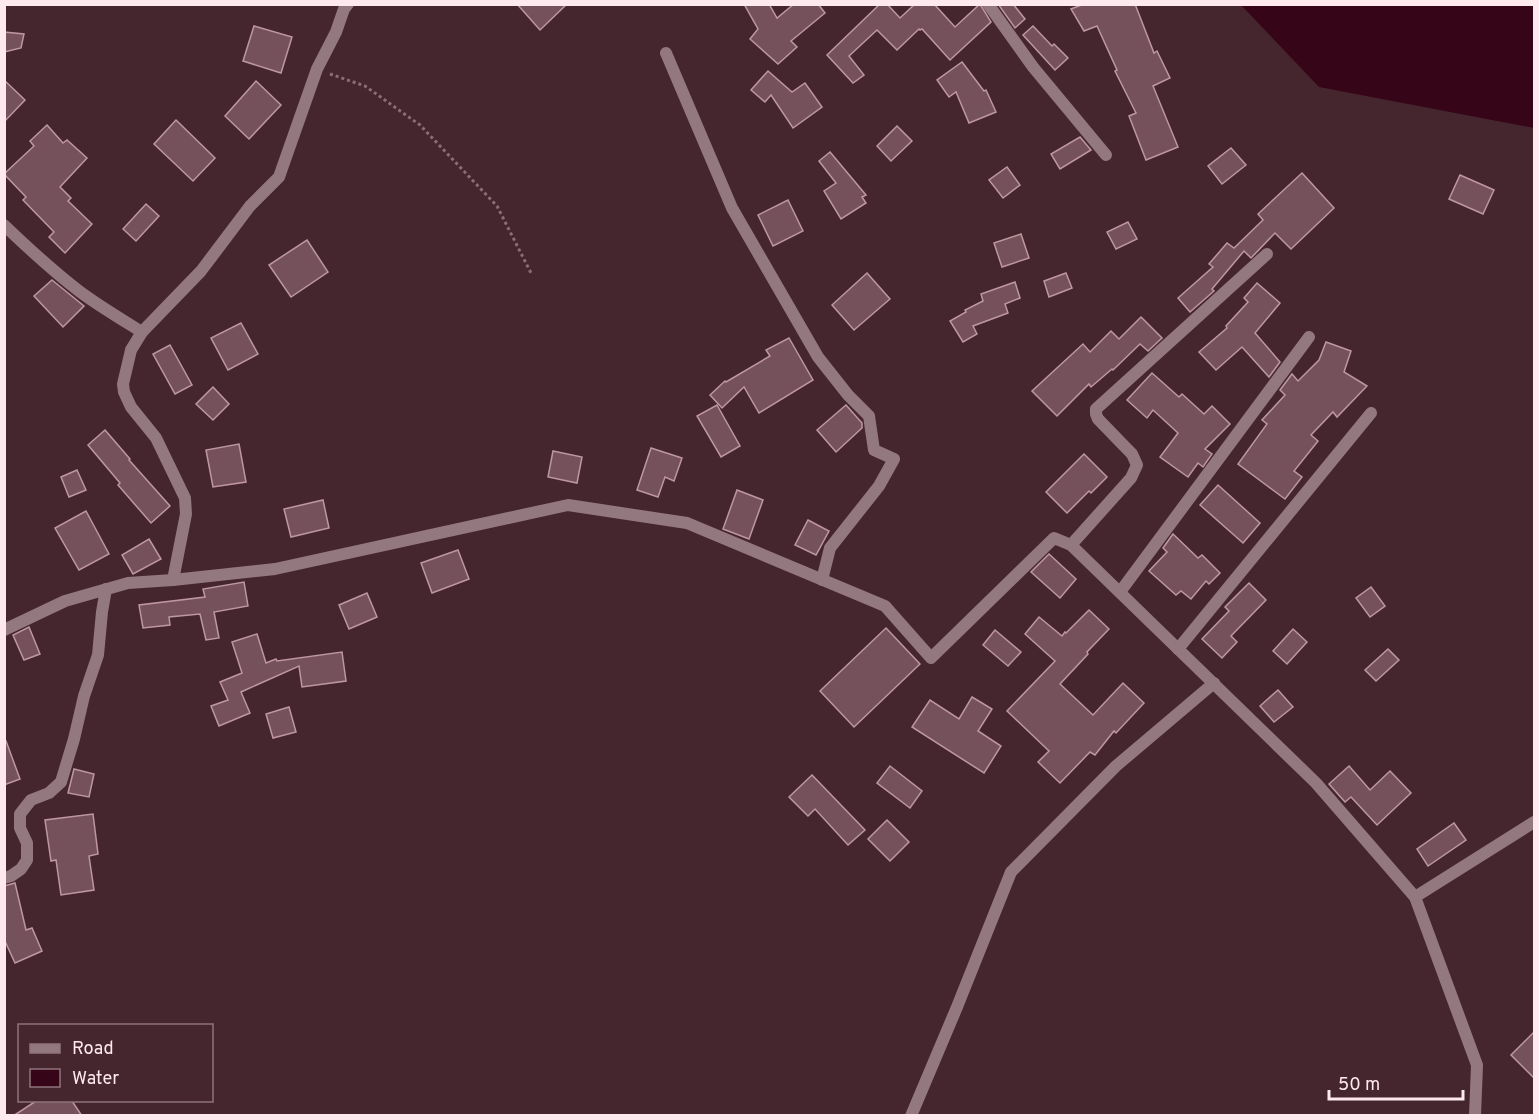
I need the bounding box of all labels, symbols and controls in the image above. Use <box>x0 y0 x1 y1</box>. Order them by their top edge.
legend <box>18 1024 213 1102</box>
text: Road <box>72 1038 114 1061</box>
scale bar <box>1329 1063 1462 1101</box>
text: Water <box>72 1068 119 1091</box>
text: 50 m <box>1338 1074 1380 1097</box>

